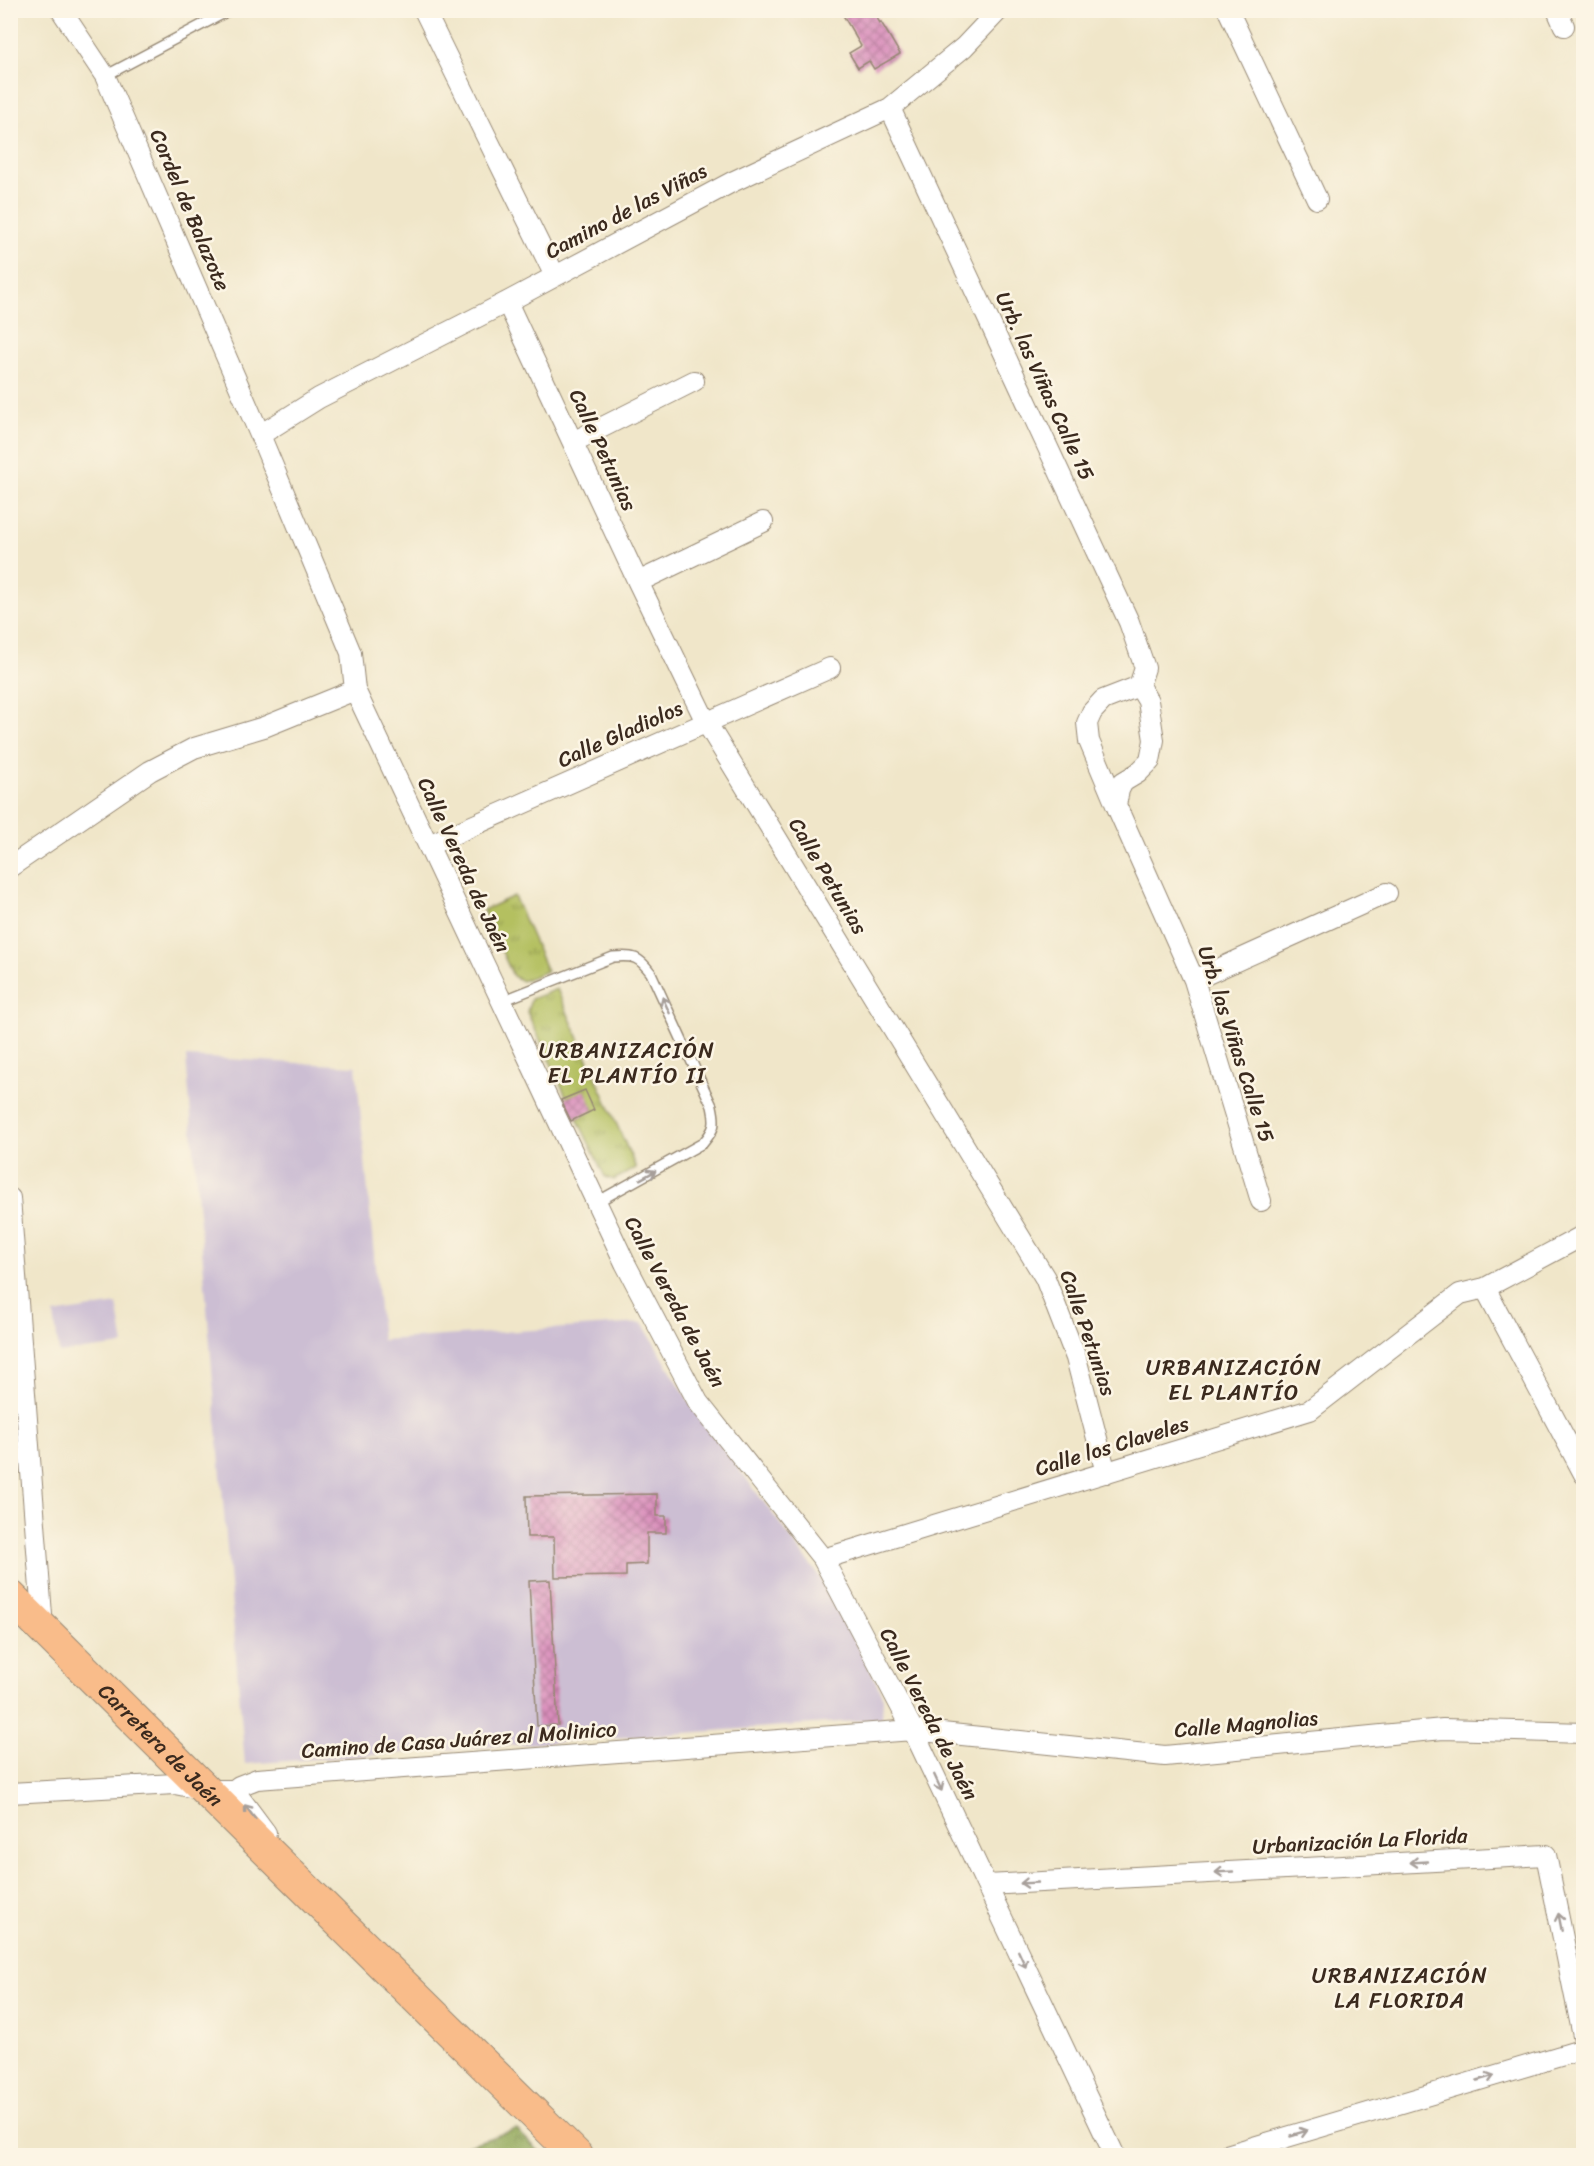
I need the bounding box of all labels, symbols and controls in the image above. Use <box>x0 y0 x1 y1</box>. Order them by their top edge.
street label: Cordel de Balazote <box>139 123 241 297</box>
street label: Camino de las Viñas <box>538 152 714 270</box>
street label: Urb. las Viñas Calle 15 <box>984 285 1106 487</box>
street label: Calle Petunias <box>558 382 648 518</box>
street label: Calle Gladiolos <box>551 689 689 779</box>
street label: Calle Vereda de Jaén <box>407 771 521 959</box>
street label: Calle Petunias <box>778 810 878 942</box>
street label: Urb. las Viñas Calle 15 <box>1186 941 1286 1147</box>
one-way arrow <box>660 996 671 1014</box>
district label: URBANIZACIÓN EL PLANTÍO II <box>539 1031 715 1095</box>
one-way arrow <box>639 1168 656 1180</box>
street label: Calle Vereda de Jaén <box>614 1209 736 1395</box>
street label: Calle Petunias <box>1049 1265 1127 1402</box>
district label: URBANIZACIÓN EL PLANTÍO <box>1146 1348 1322 1412</box>
street label: Calle los Claveles <box>1030 1404 1194 1487</box>
street label: Calle Vereda de Jaén <box>869 1621 989 1807</box>
street label: Carretera de Jaén <box>89 1674 232 1817</box>
street label: Calle Magnolias <box>1173 1699 1320 1749</box>
street label: Camino de Casa Juárez al Molinico <box>300 1710 618 1770</box>
one-way arrow <box>933 1773 945 1791</box>
one-way arrow <box>244 1805 256 1821</box>
street label: Urbanización La Florida <box>1251 1816 1469 1866</box>
one-way arrow <box>1409 1857 1429 1868</box>
one-way arrow <box>1215 1867 1235 1878</box>
one-way arrow <box>1020 1877 1040 1888</box>
one-way arrow <box>1553 1912 1565 1931</box>
one-way arrow <box>1016 1950 1028 1968</box>
district label: URBANIZACIÓN LA FLORIDA <box>1312 1956 1488 2020</box>
one-way arrow <box>1476 2072 1495 2083</box>
one-way arrow <box>1289 2127 1308 2138</box>

